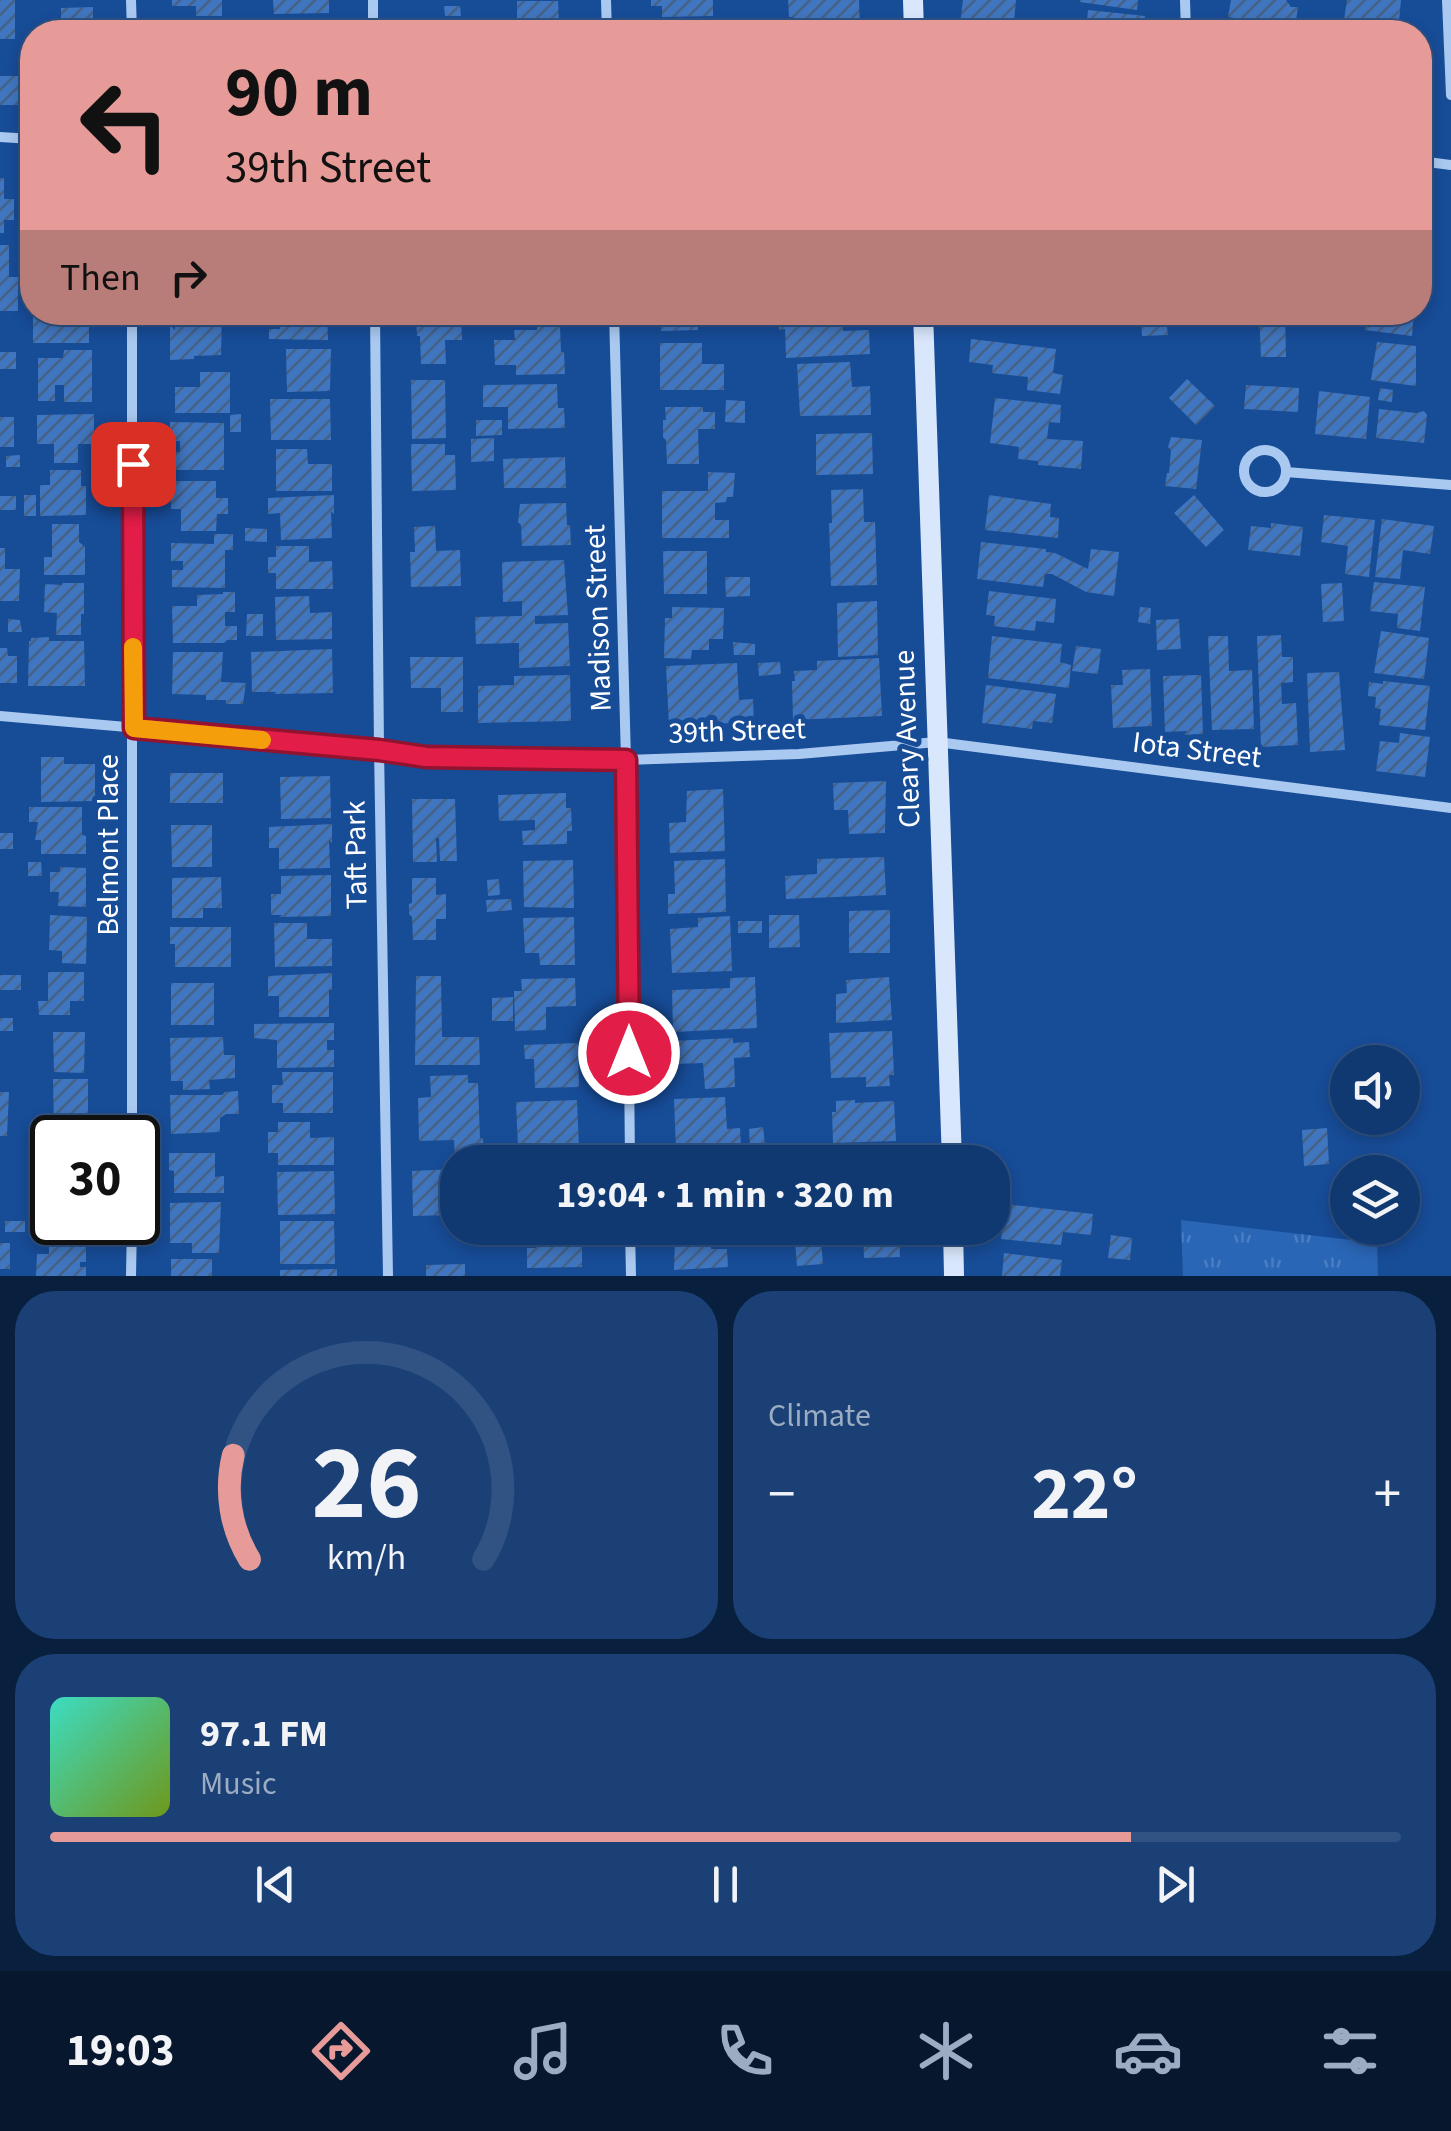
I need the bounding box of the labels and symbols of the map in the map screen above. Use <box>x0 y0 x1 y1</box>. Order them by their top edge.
pin <box>91 422 176 507</box>
street label: Madison Street <box>573 524 623 712</box>
street label: Cleary Avenue <box>882 649 932 829</box>
street label: 39th Street <box>668 707 806 755</box>
street label: Iota Street <box>1130 721 1264 779</box>
street label: Belmont Place <box>87 754 130 936</box>
street label: Taft Park <box>334 800 378 910</box>
position arrow <box>577 1001 681 1105</box>
speed limit sign: 30 <box>30 1115 160 1245</box>

